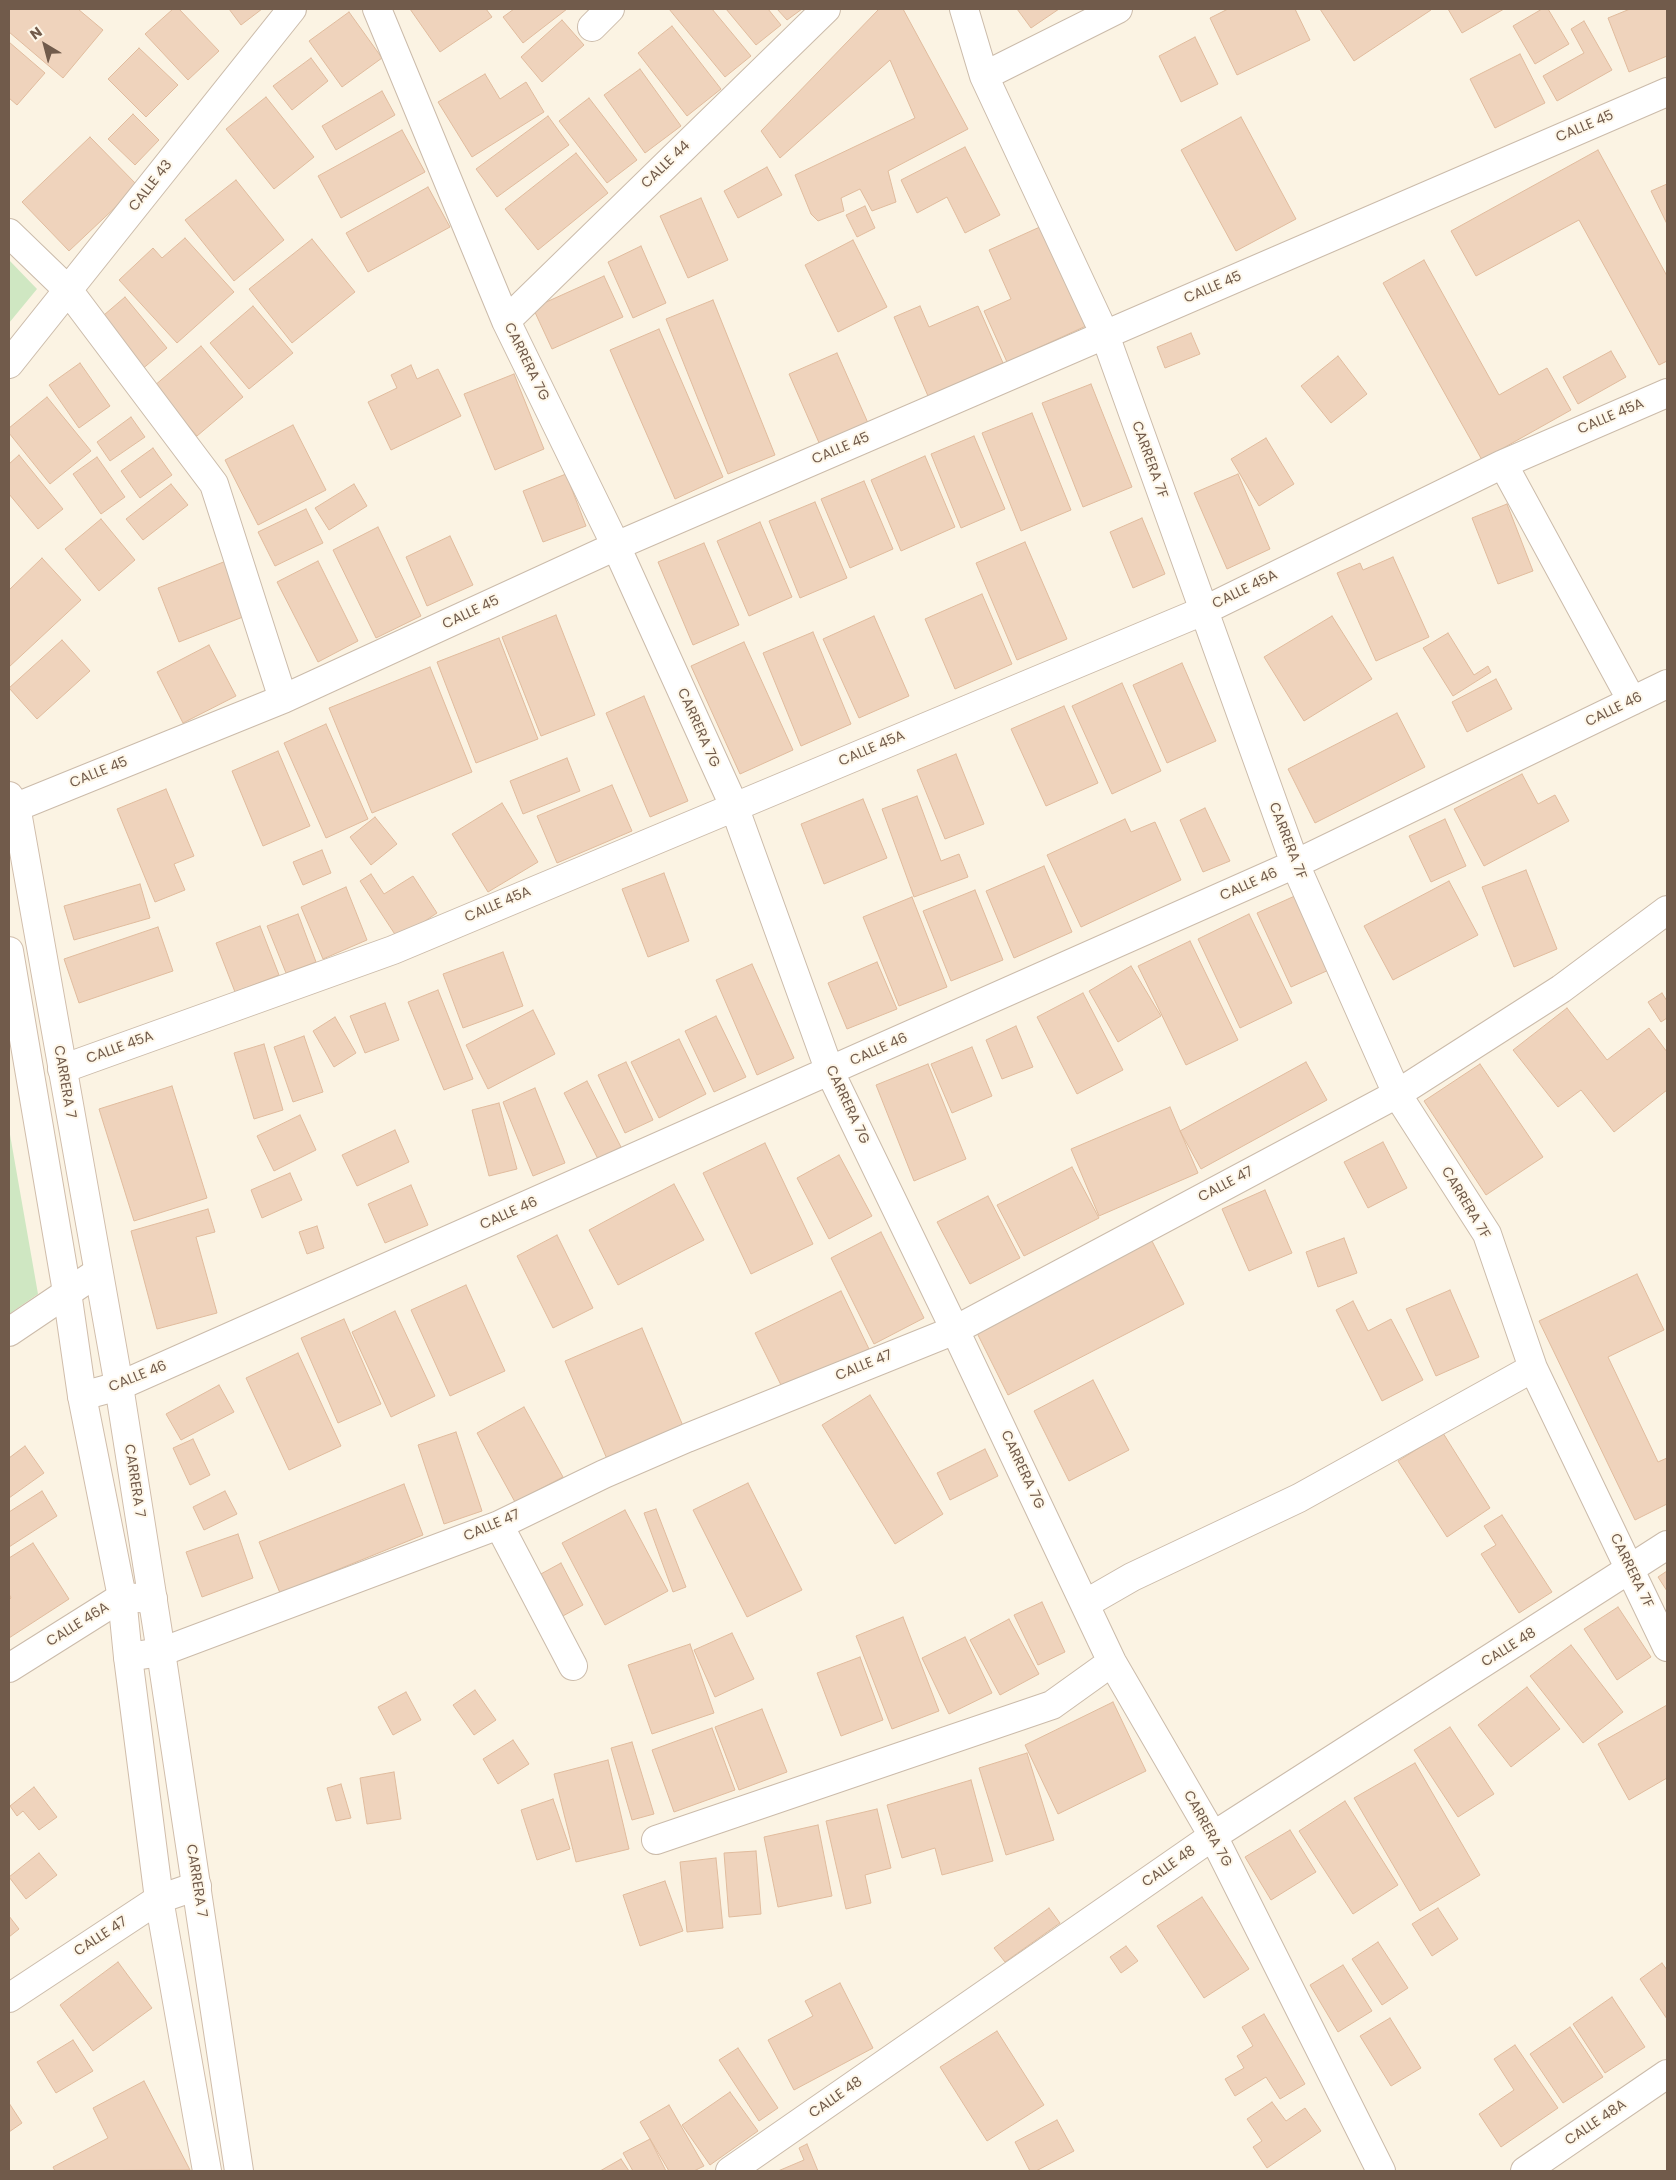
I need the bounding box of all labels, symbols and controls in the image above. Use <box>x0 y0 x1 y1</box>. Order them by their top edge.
north arrow <box>20 20 70 70</box>
text: N <box>26 22 46 44</box>
street label: CALLE 45 <box>1554 107 1616 147</box>
street label: CALLE 44 <box>638 138 694 192</box>
street label: CALLE 43 <box>126 157 176 215</box>
street label: CALLE 45 <box>1182 268 1244 308</box>
street label: CARRERA 7G <box>500 320 552 404</box>
street label: CALLE 45A <box>1575 396 1647 438</box>
street label: CARRERA 7F <box>1127 419 1171 501</box>
street label: CALLE 45 <box>810 429 872 469</box>
street label: CALLE 45A <box>1210 567 1280 613</box>
street label: CALLE 45 <box>440 593 502 633</box>
street label: CARRERA 7G <box>673 686 723 770</box>
street label: CALLE 46 <box>1583 689 1645 731</box>
street label: CALLE 45A <box>836 728 908 770</box>
street label: CALLE 45 <box>68 754 130 792</box>
street label: CARRERA 7F <box>1265 800 1309 882</box>
street label: CALLE 46 <box>1218 865 1280 905</box>
street label: CALLE 45A <box>462 884 534 926</box>
street label: CALLE 45A <box>84 1028 156 1068</box>
street label: CALLE 46 <box>848 1030 910 1070</box>
street label: CARRERA 7 <box>49 1044 79 1120</box>
street label: CARRERA 7G <box>821 1063 873 1147</box>
street label: CALLE 47 <box>1196 1164 1256 1206</box>
street label: CARRERA 7F <box>1437 1164 1493 1242</box>
street label: CALLE 46 <box>478 1194 540 1234</box>
street label: CALLE 47 <box>833 1347 895 1385</box>
street label: CALLE 46 <box>107 1358 169 1396</box>
street label: CARRERA 7G <box>996 1428 1048 1512</box>
street label: CARRERA 7 <box>120 1443 148 1519</box>
street label: CALLE 47 <box>461 1507 523 1545</box>
street label: CARRERA 7F <box>1606 1531 1656 1611</box>
street label: CALLE 46A <box>44 1599 112 1651</box>
street label: CALLE 48 <box>1479 1625 1539 1671</box>
street label: CARRERA 7G <box>1179 1788 1235 1870</box>
street label: CARRERA 7 <box>182 1843 210 1919</box>
street label: CALLE 48 <box>1139 1843 1199 1891</box>
street label: CALLE 47 <box>71 1914 131 1960</box>
street label: CALLE 48 <box>806 2074 866 2122</box>
street label: CALLE 48A <box>1562 2096 1630 2150</box>

